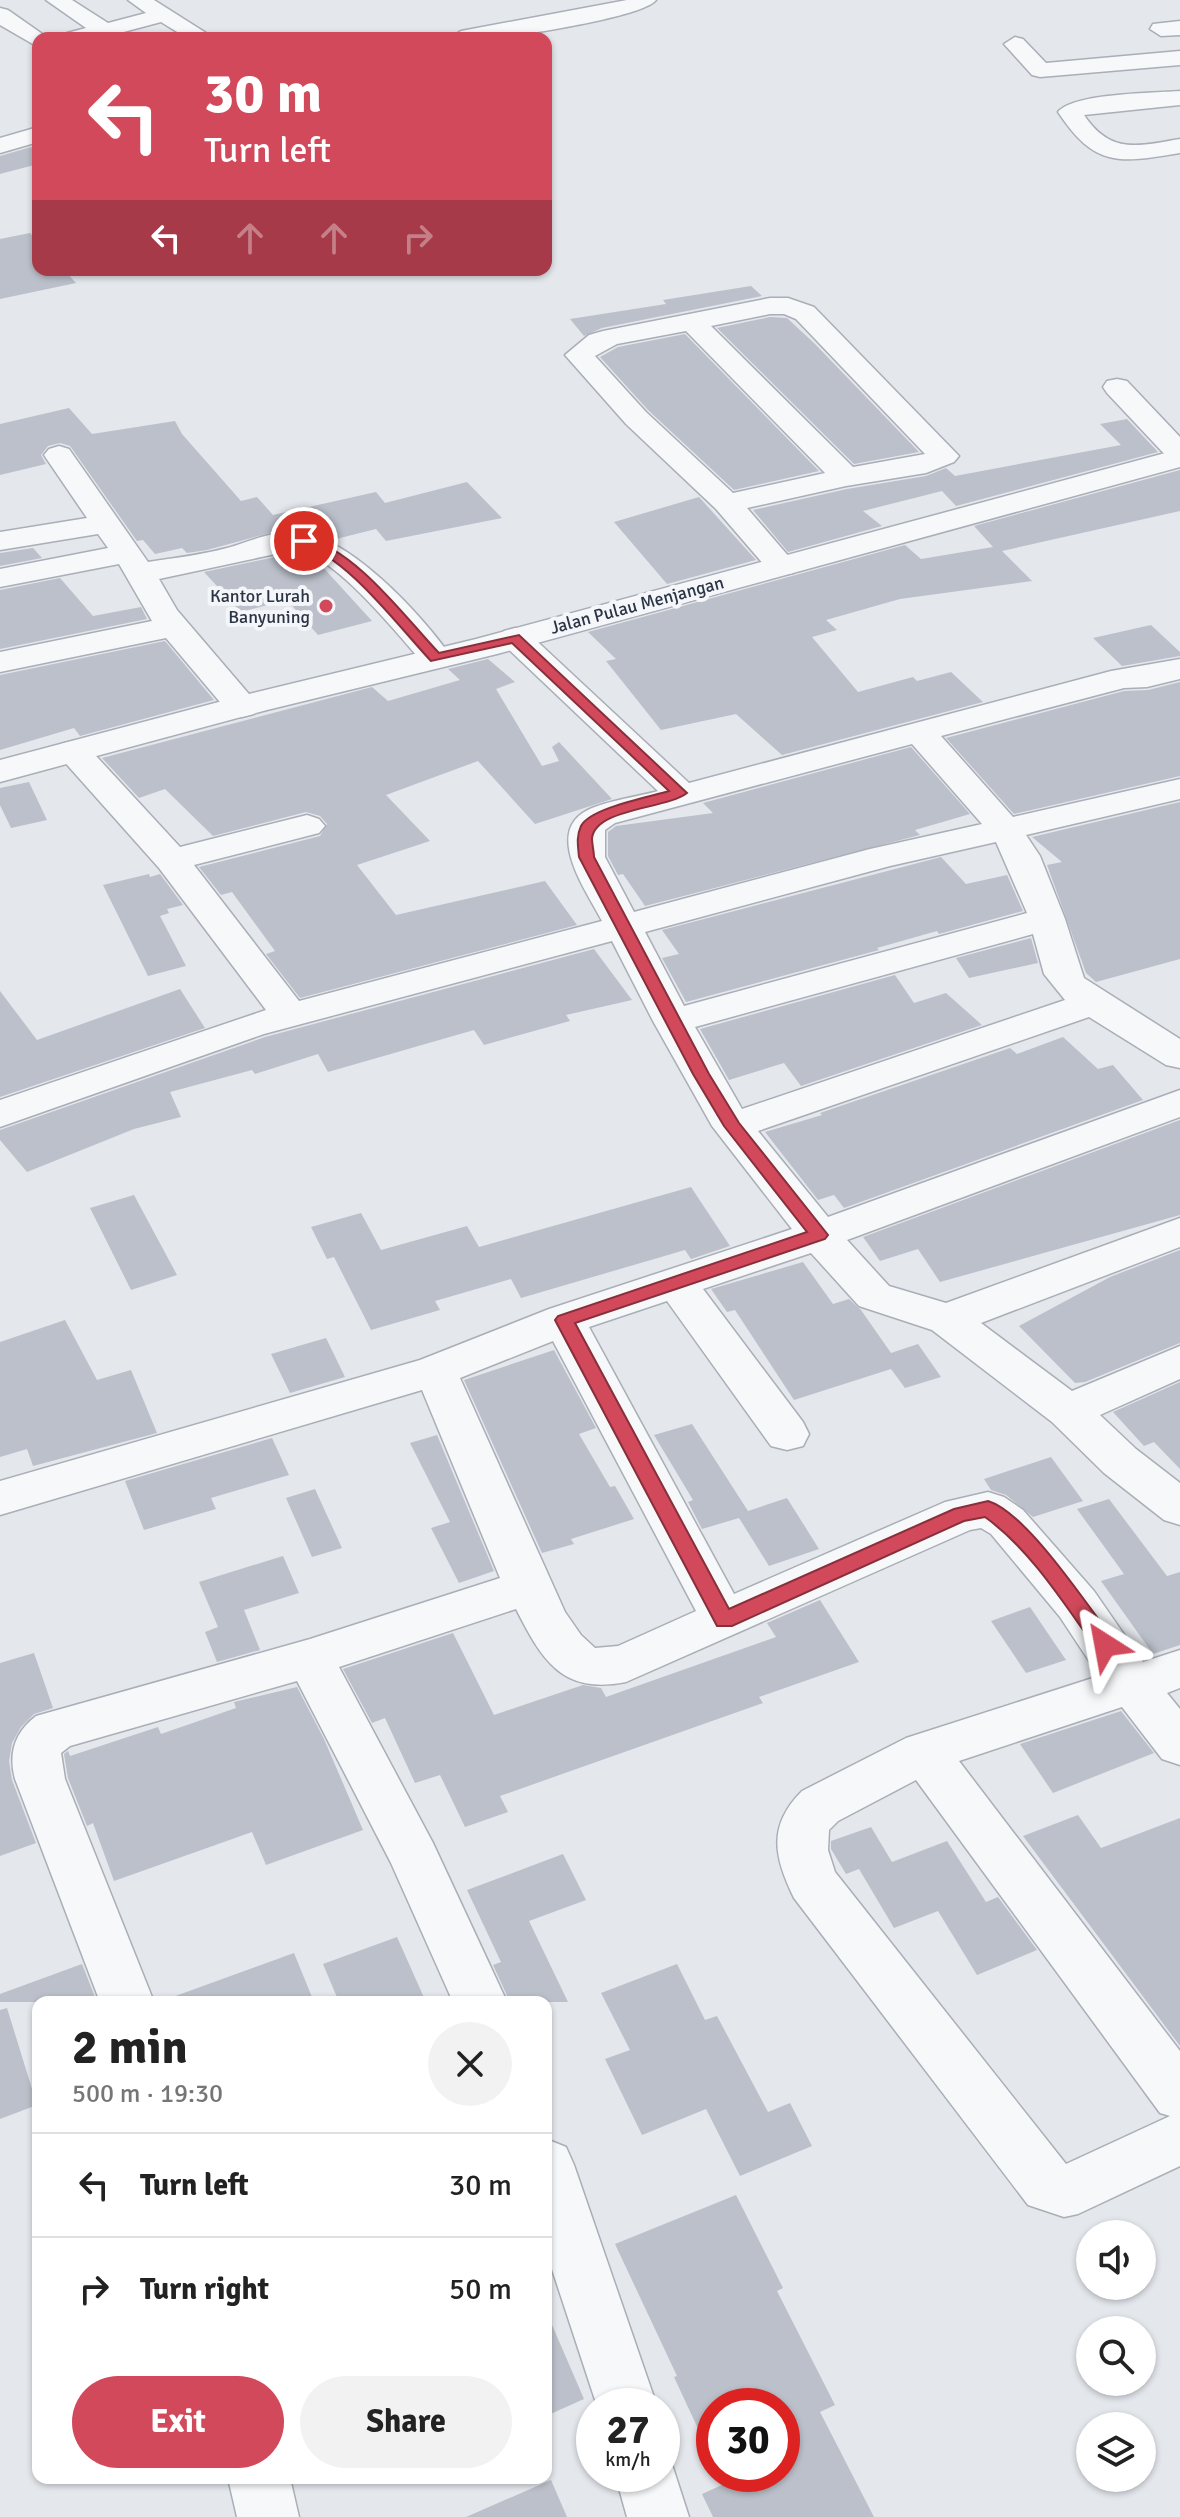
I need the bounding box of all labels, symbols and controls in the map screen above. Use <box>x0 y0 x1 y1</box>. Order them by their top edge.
text: 30 m <box>204 59 322 128</box>
icon: left <box>72 64 176 168</box>
text: Turn left <box>204 128 331 173</box>
icon: left <box>144 216 188 260</box>
icon: ahead <box>228 216 272 260</box>
icon: ahead <box>312 216 356 260</box>
icon: right <box>396 216 440 260</box>
pin <box>270 507 338 575</box>
icon: arrive <box>282 519 326 563</box>
street label: Jalan Pulau Menjangan <box>548 571 726 639</box>
place label: Kantor Lurah Banyuning <box>210 585 310 628</box>
marker: Kantor Lurah Banyuning <box>317 597 335 615</box>
position arrow <box>1063 1603 1147 1687</box>
text: 2 min <box>72 2018 188 2077</box>
button: close <box>428 2022 512 2106</box>
text: 500 m · 19:30 <box>72 2078 223 2110</box>
icon: left <box>72 2163 116 2207</box>
text: Turn left <box>140 2167 249 2204</box>
text: 30 m <box>449 2167 512 2204</box>
map controls <box>1076 2220 1156 2492</box>
button: sound <box>1076 2220 1156 2300</box>
icon: right <box>72 2267 116 2311</box>
text: Turn right <box>140 2271 269 2308</box>
text: 50 m <box>449 2271 512 2308</box>
button: search <box>1076 2316 1156 2396</box>
button: Exit <box>72 2376 284 2468</box>
button: Share <box>300 2376 512 2468</box>
speed limit sign: 30 <box>696 2388 800 2492</box>
text: 27 <box>606 2405 650 2455</box>
button: layers <box>1076 2412 1156 2492</box>
text: km/h <box>605 2447 651 2472</box>

